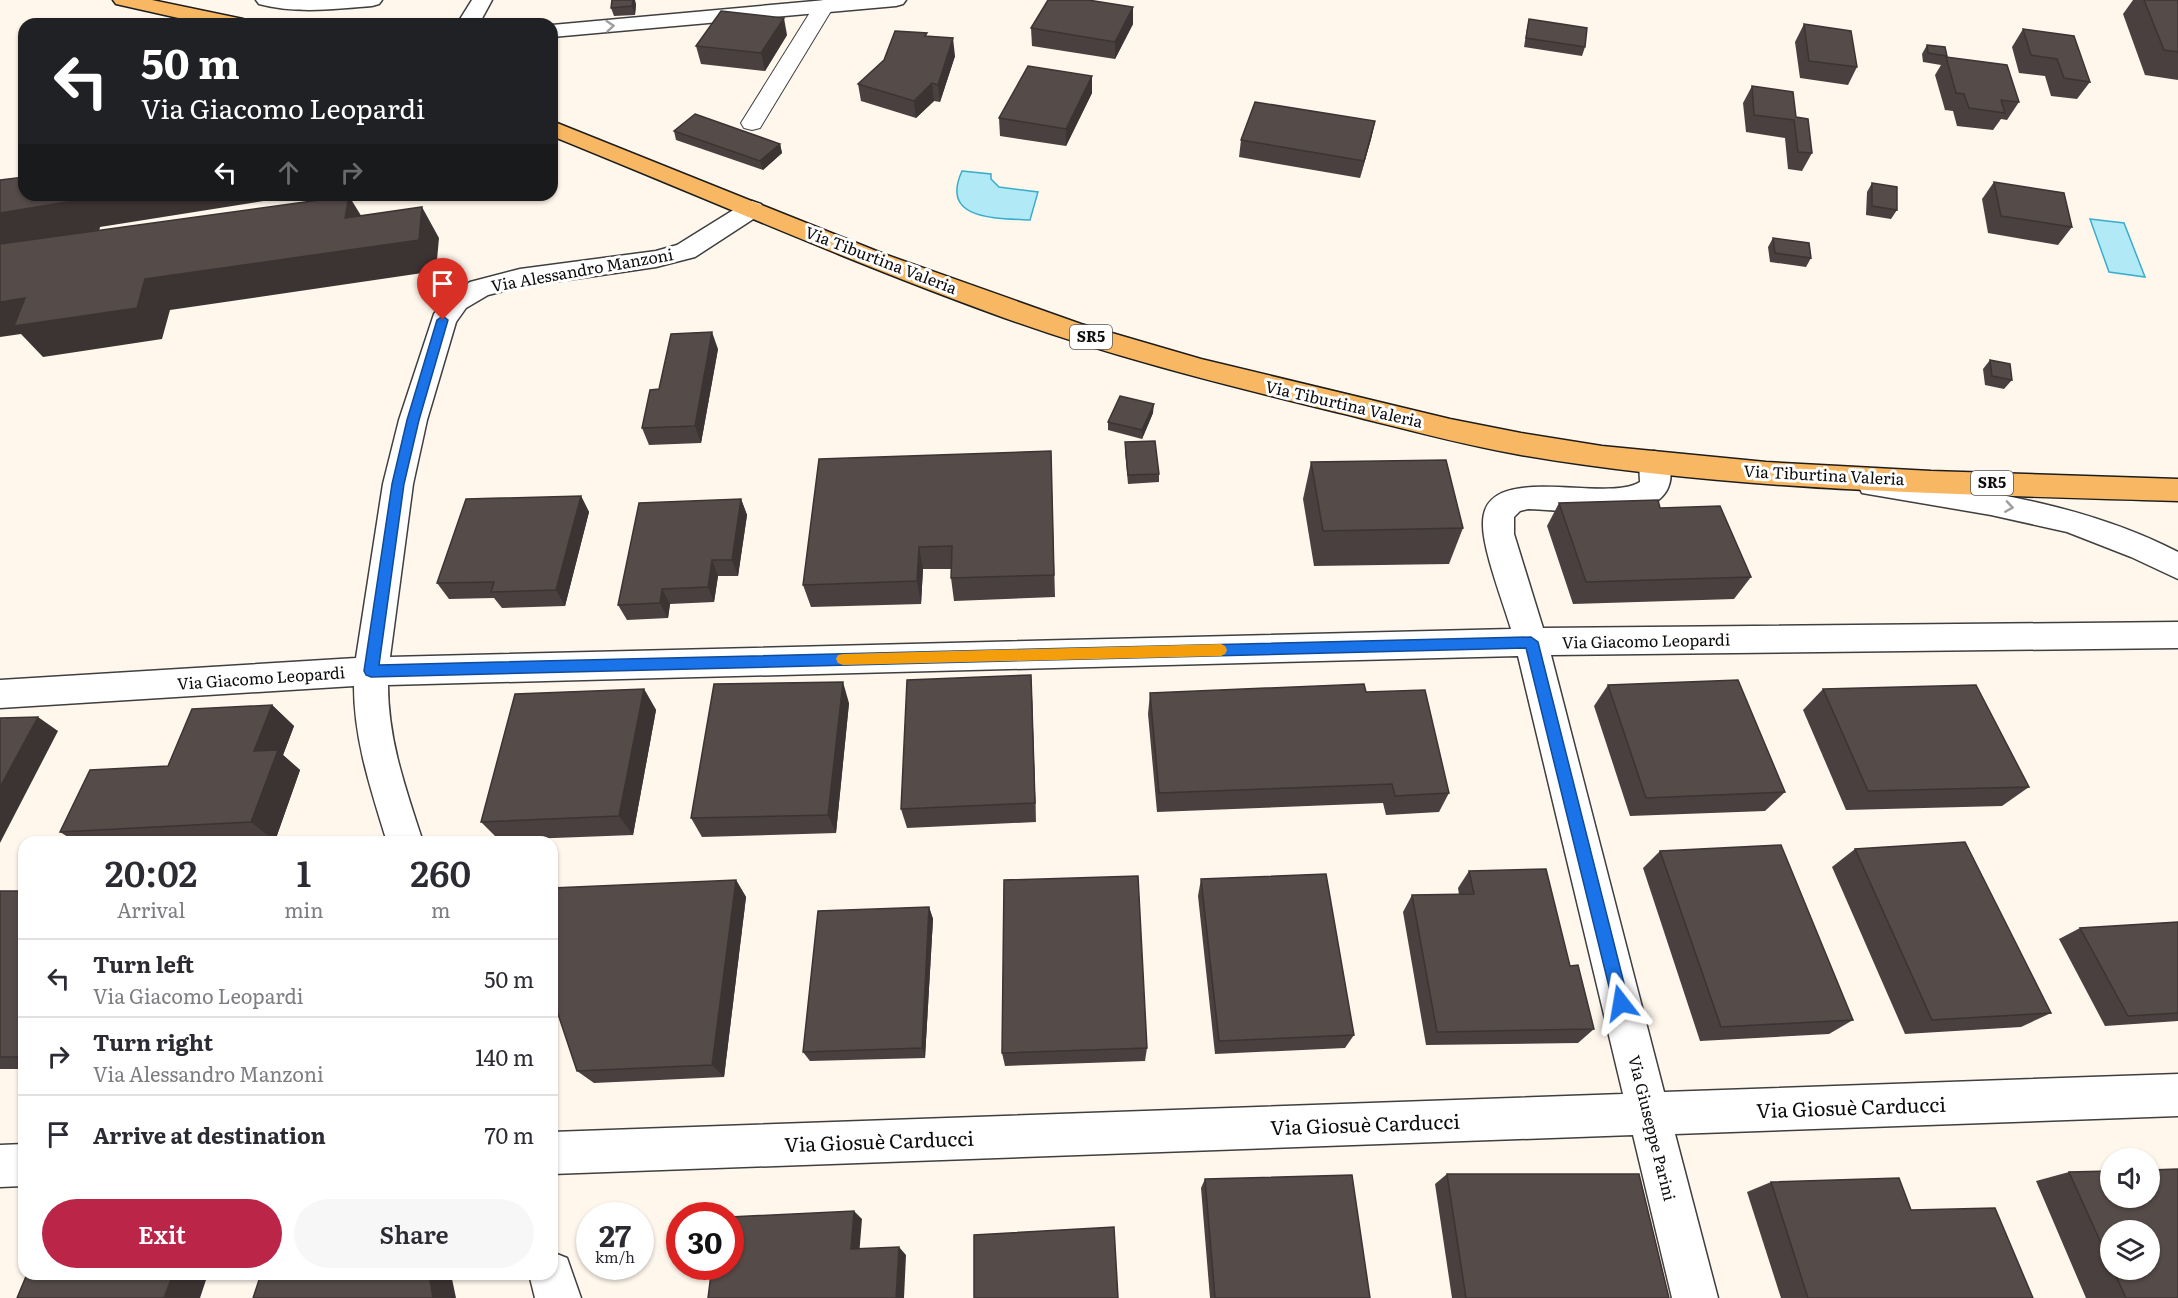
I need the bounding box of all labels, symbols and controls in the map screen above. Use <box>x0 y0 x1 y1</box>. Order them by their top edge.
one-way arrow <box>606 20 615 33</box>
text: 50 m <box>141 30 240 92</box>
icon: left <box>42 42 120 120</box>
text: Via Giacomo Leopardi <box>141 87 425 127</box>
icon: left <box>209 156 242 189</box>
icon: ahead <box>272 156 305 189</box>
icon: right <box>335 156 368 189</box>
street label: Via Tiburtina Valeria <box>802 219 961 299</box>
street label: Via Alessandro Manzoni <box>489 241 675 297</box>
pin <box>417 258 468 320</box>
icon: arrive <box>426 267 459 300</box>
road number: SR5 <box>1070 325 1112 349</box>
street label: Via Tiburtina Valeria <box>1263 373 1426 433</box>
street label: Via Tiburtina Valeria <box>1743 458 1906 490</box>
road number: SR5 <box>1971 471 2013 495</box>
one-way arrow <box>2004 501 2014 513</box>
street label: Via Giacomo Leopardi <box>1562 627 1730 653</box>
street label: Via Giacomo Leopardi <box>176 659 346 695</box>
text: 20:02 <box>105 845 197 898</box>
text: 1 <box>296 845 311 898</box>
text: 260 <box>410 845 471 898</box>
text: Arrival <box>117 894 185 924</box>
text: min <box>284 894 323 924</box>
text: m <box>431 894 450 924</box>
text: Turn left <box>93 947 194 980</box>
icon: left <box>42 962 75 995</box>
text: 50 m <box>484 962 534 995</box>
position arrow <box>1589 971 1653 1035</box>
text: Via Giacomo Leopardi <box>93 980 303 1010</box>
text: Turn right <box>93 1025 213 1058</box>
icon: right <box>42 1040 75 1073</box>
text: 140 m <box>475 1040 534 1073</box>
street label: Via Giuseppe Parini <box>1623 1052 1683 1203</box>
text: Via Alessandro Manzoni <box>93 1058 324 1088</box>
street label: Via Giosuè Carducci <box>1756 1088 1947 1124</box>
street label: Via Giosuè Carducci <box>1270 1105 1461 1141</box>
icon: arrive <box>42 1118 75 1151</box>
text: Arrive at destination <box>93 1118 326 1151</box>
text: 70 m <box>484 1118 534 1151</box>
street label: Via Giosuè Carducci <box>784 1122 975 1158</box>
map controls <box>2100 1148 2160 1280</box>
button: sound <box>2100 1148 2160 1208</box>
button: Exit <box>42 1199 282 1268</box>
button: Share <box>294 1199 534 1268</box>
speed limit sign: 30 <box>666 1202 744 1280</box>
text: 27 <box>599 1212 631 1256</box>
button: layers <box>2100 1220 2160 1280</box>
text: km/h <box>595 1245 635 1268</box>

